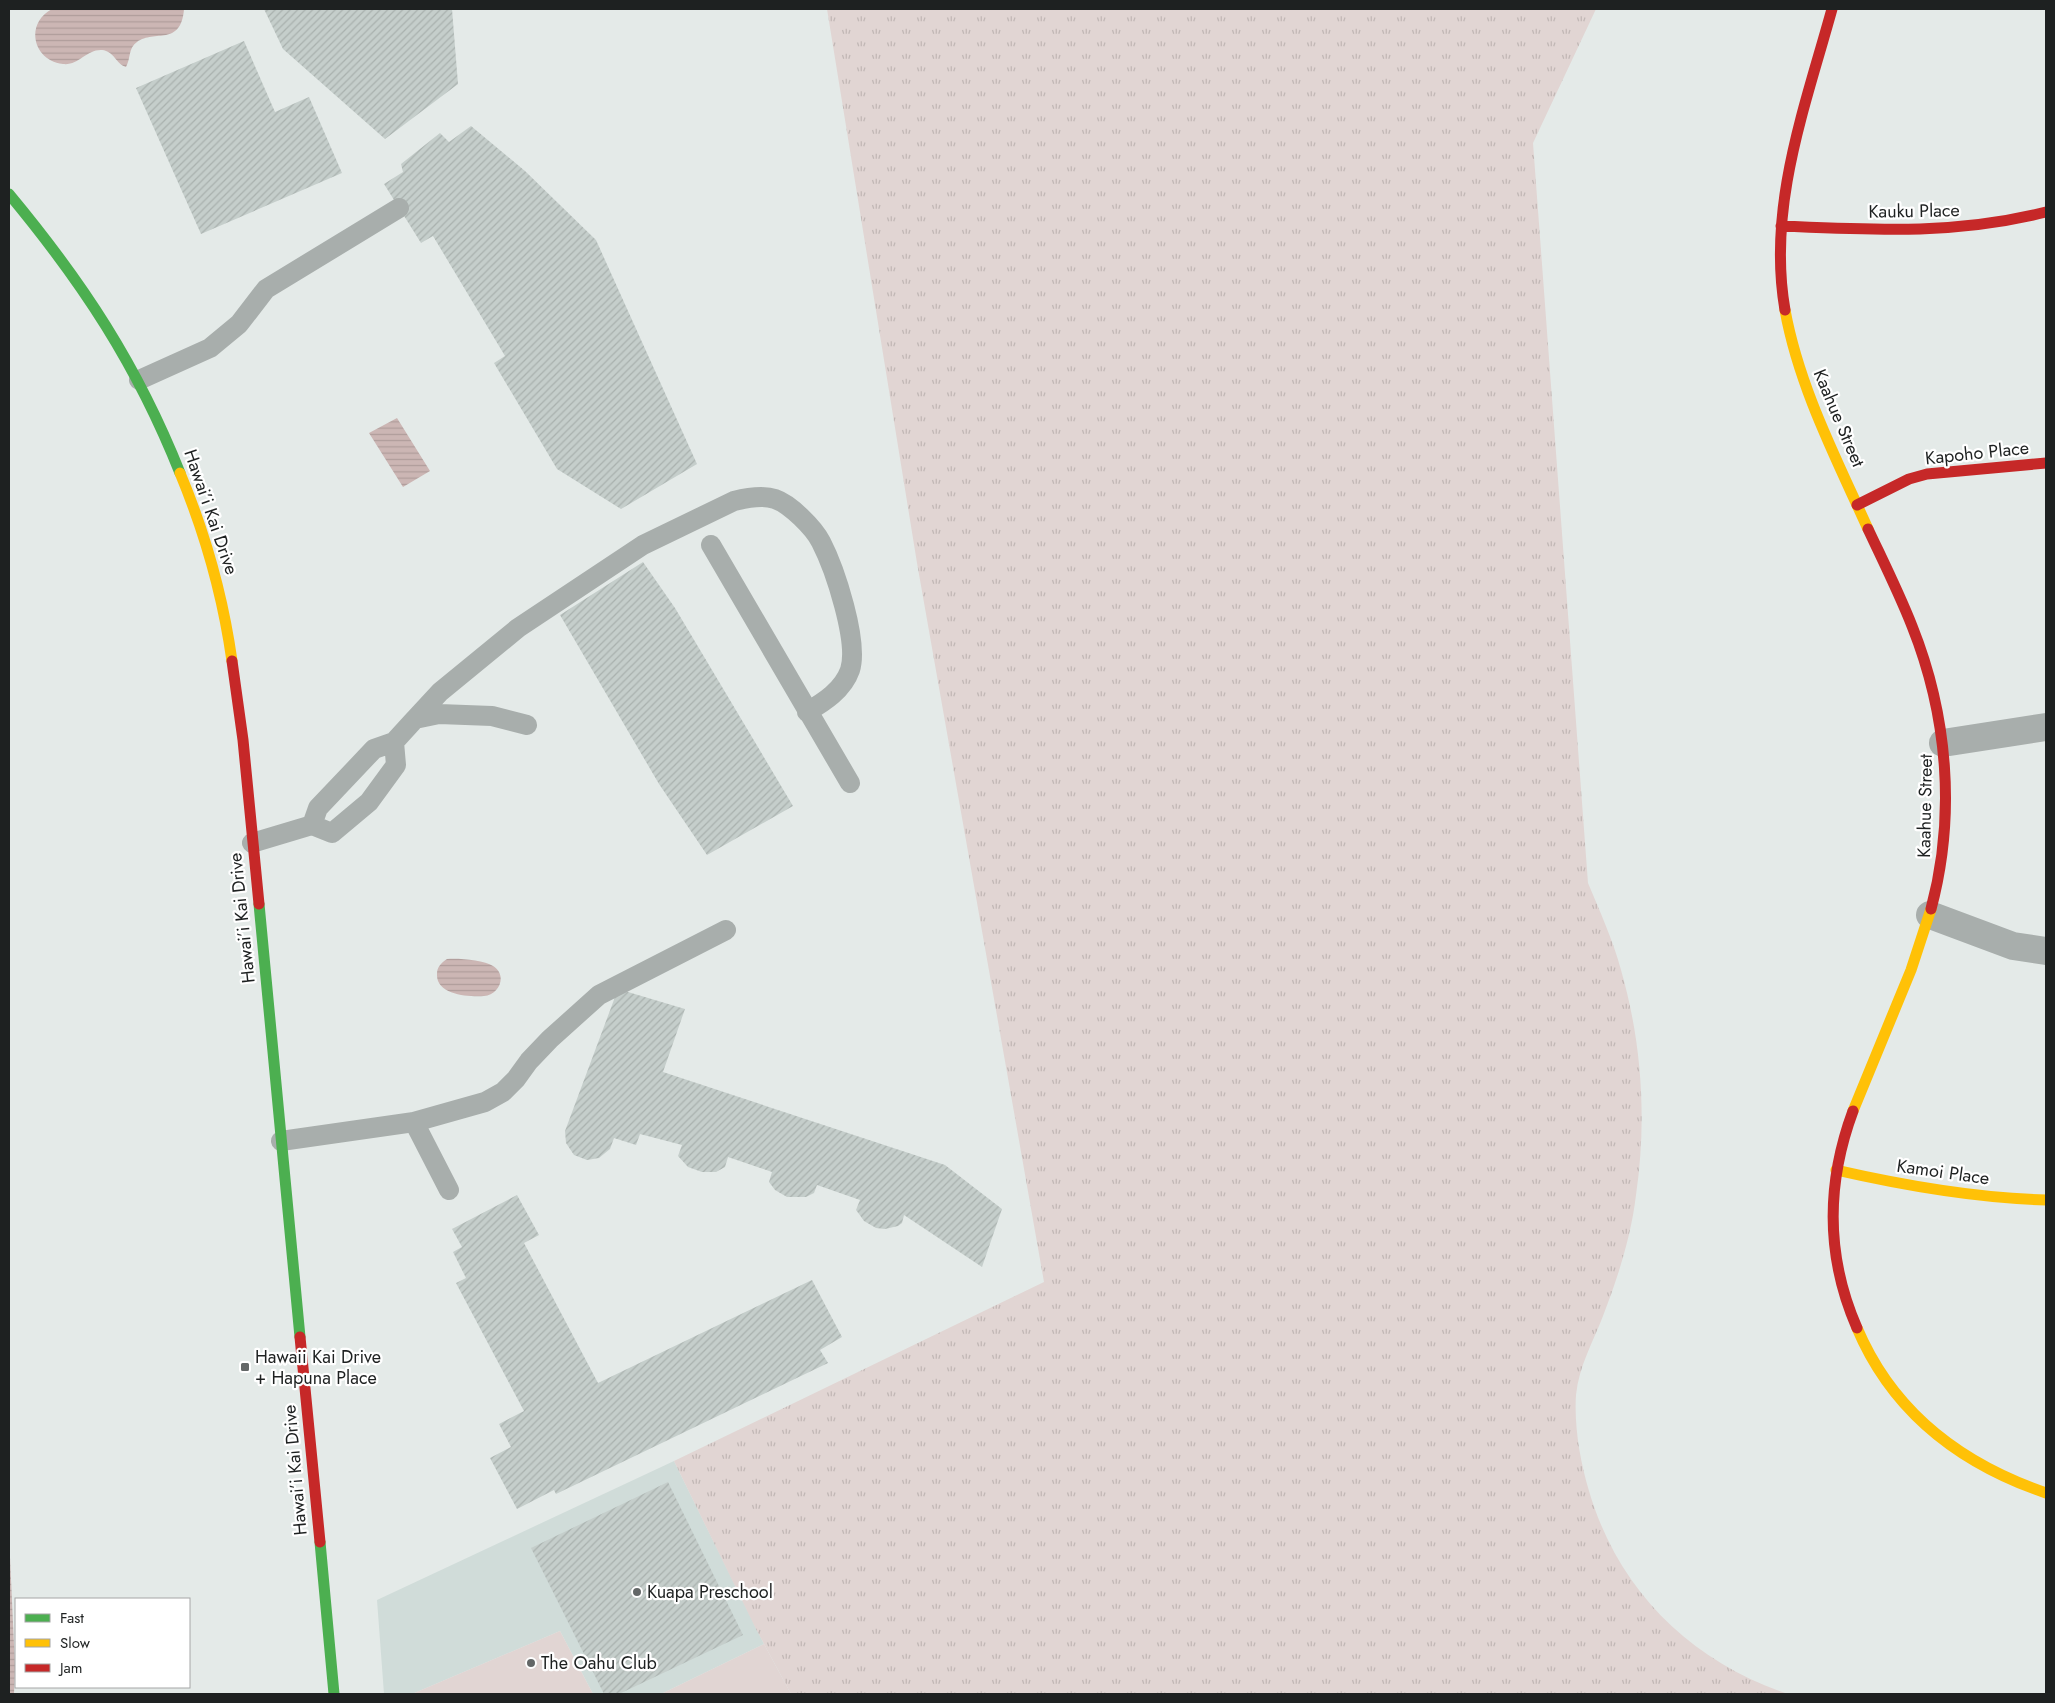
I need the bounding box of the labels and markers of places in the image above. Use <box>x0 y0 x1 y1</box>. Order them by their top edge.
place label: Hawaii Kai Drive + Hapuna Place <box>255 1344 381 1391</box>
marker: Hawaii Kai Drive + Hapuna Place <box>239 1361 251 1373</box>
place label: Kuapa Preschool <box>647 1579 773 1605</box>
marker: Kuapa Preschool <box>631 1586 643 1598</box>
place label: The Oahu Club <box>541 1650 657 1676</box>
marker: The Oahu Club <box>525 1657 537 1669</box>

